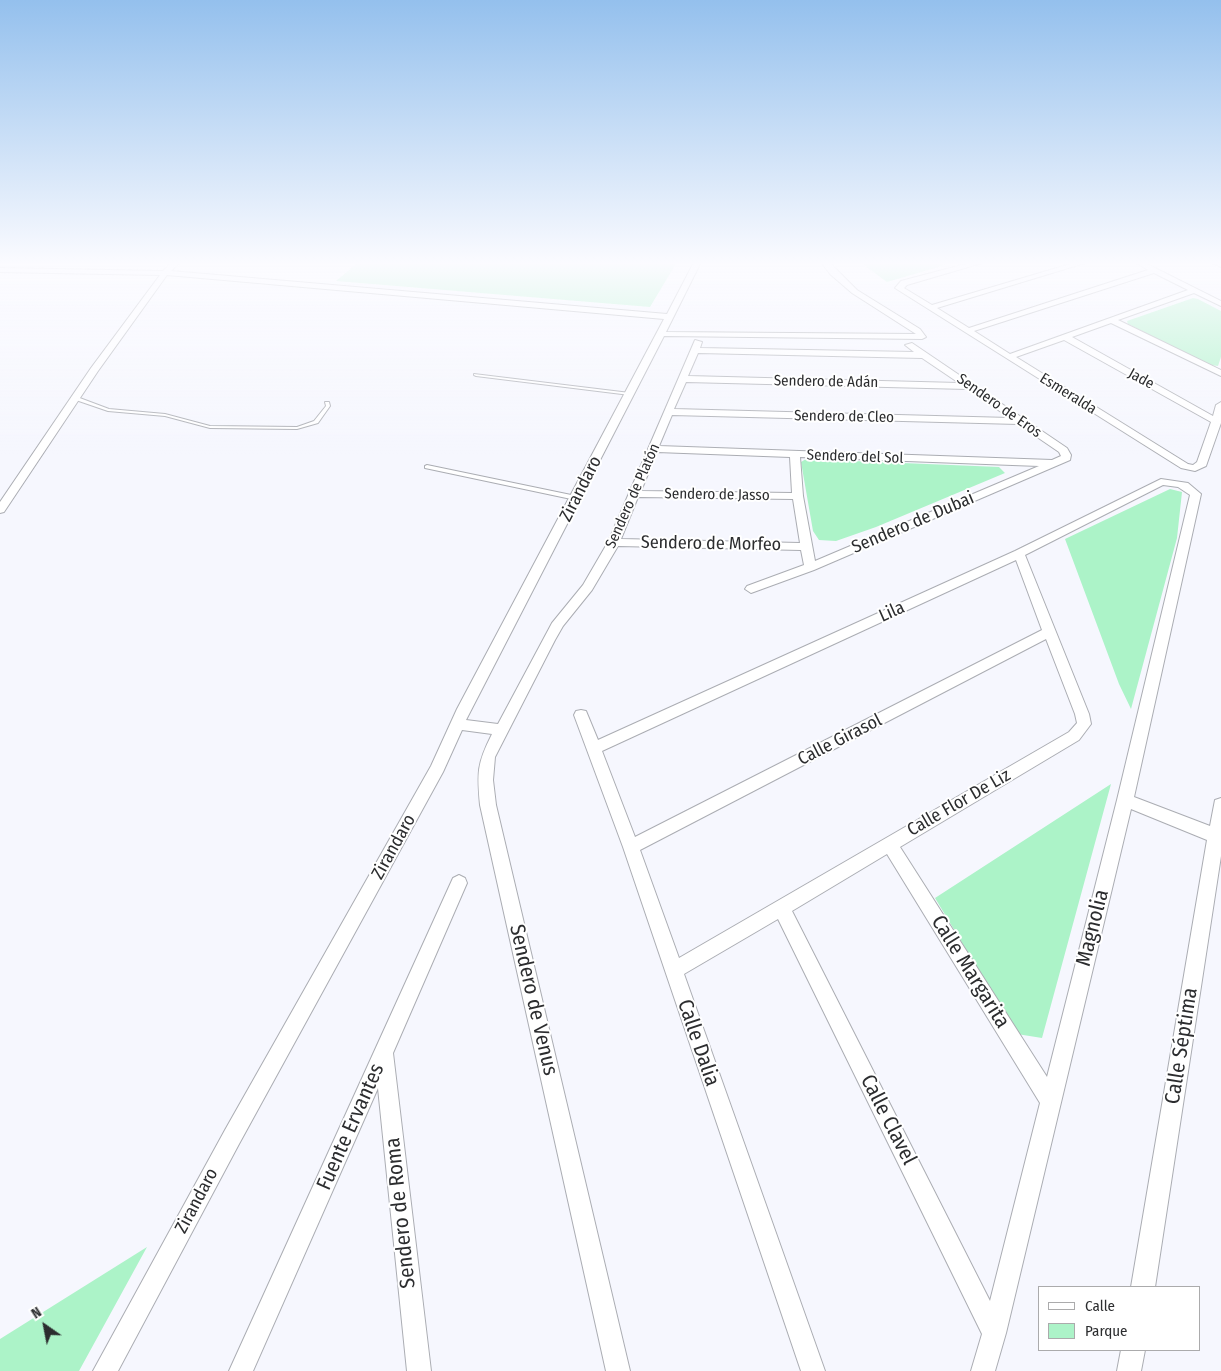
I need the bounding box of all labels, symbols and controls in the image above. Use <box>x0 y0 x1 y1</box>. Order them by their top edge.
street label: Jade <box>1125 365 1157 393</box>
street label: Sendero de Eros <box>953 370 1045 442</box>
street label: Esmeralda <box>1036 370 1100 418</box>
street label: Sendero de Adán <box>774 372 878 392</box>
street label: Sendero de Cleo <box>794 407 894 427</box>
street label: Sendero de Platón <box>602 441 664 551</box>
street label: Sendero del Sol <box>806 446 904 468</box>
street label: Zirandaro <box>555 453 607 525</box>
street label: Sendero de Jasso <box>664 485 770 505</box>
street label: Sendero de Dubai <box>849 488 977 558</box>
street label: Sendero de Morfeo <box>641 532 781 556</box>
street label: Lila <box>876 597 908 627</box>
street label: Calle Girasol <box>794 710 886 770</box>
street label: Calle Flor De Liz <box>904 765 1014 841</box>
street label: Zirandaro <box>367 811 421 883</box>
street label: Magnolia <box>1071 887 1115 969</box>
street label: Calle Margarita <box>925 911 1015 1033</box>
street label: Sendero de Venus <box>503 922 563 1078</box>
street label: Calle Séptima <box>1160 986 1204 1106</box>
street label: Calle Dalia <box>671 996 725 1090</box>
street label: Fuente Ervantes <box>312 1060 390 1194</box>
street label: Calle Clavel <box>855 1071 921 1169</box>
street label: Sendero de Roma <box>381 1136 421 1290</box>
street label: Zirandaro <box>171 1165 223 1237</box>
legend <box>1038 1286 1201 1351</box>
text: Calle <box>1085 1297 1115 1315</box>
north arrow <box>20 1301 70 1351</box>
text: N <box>28 1304 45 1322</box>
text: Parque <box>1085 1322 1128 1340</box>

